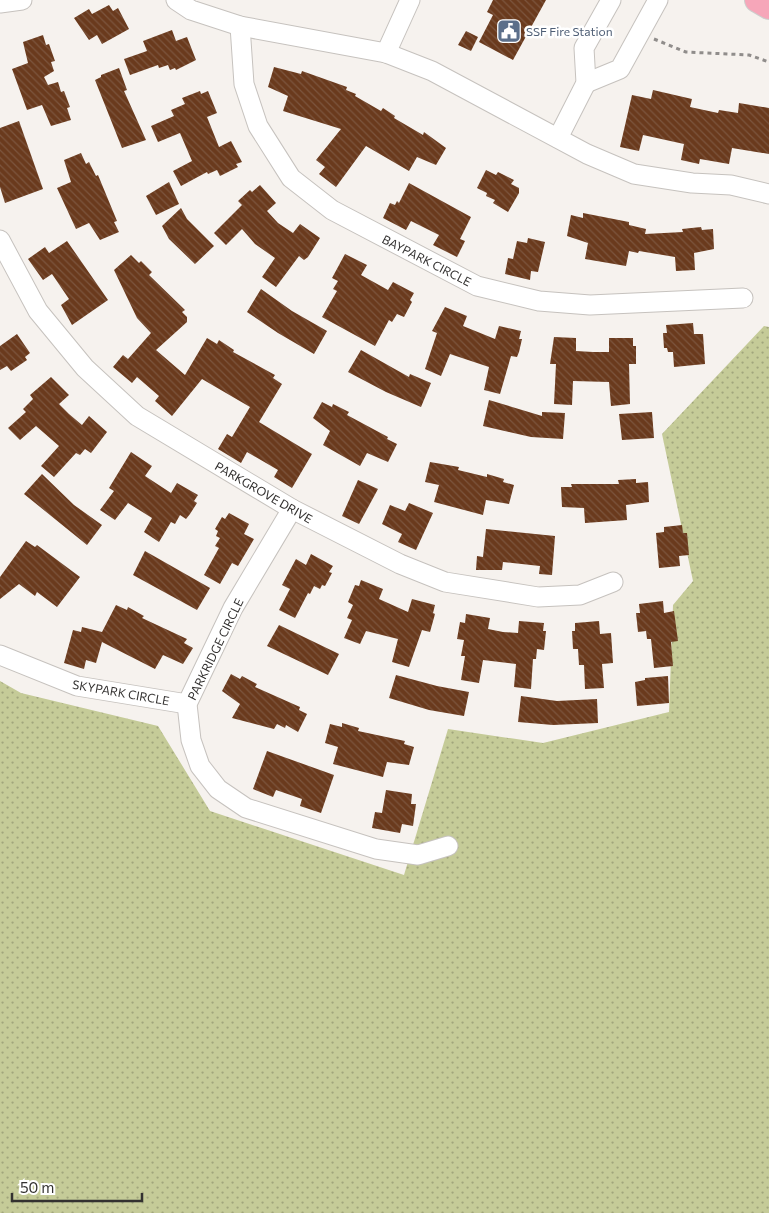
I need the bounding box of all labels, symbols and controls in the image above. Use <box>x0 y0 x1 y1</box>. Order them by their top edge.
public building icon: SSF Fire Station <box>496 18 522 44</box>
place label: SSF Fire Station <box>526 24 613 38</box>
street label: BAYPARK CIRCLE <box>380 232 474 288</box>
street label: PARKGROVE DRIVE <box>213 458 315 526</box>
street label: PARKRIDGE CIRCLE <box>184 596 246 702</box>
street label: SKYPARK CIRCLE <box>71 677 171 707</box>
scale bar <box>12 1170 142 1202</box>
text: 50 m <box>20 1178 54 1196</box>

